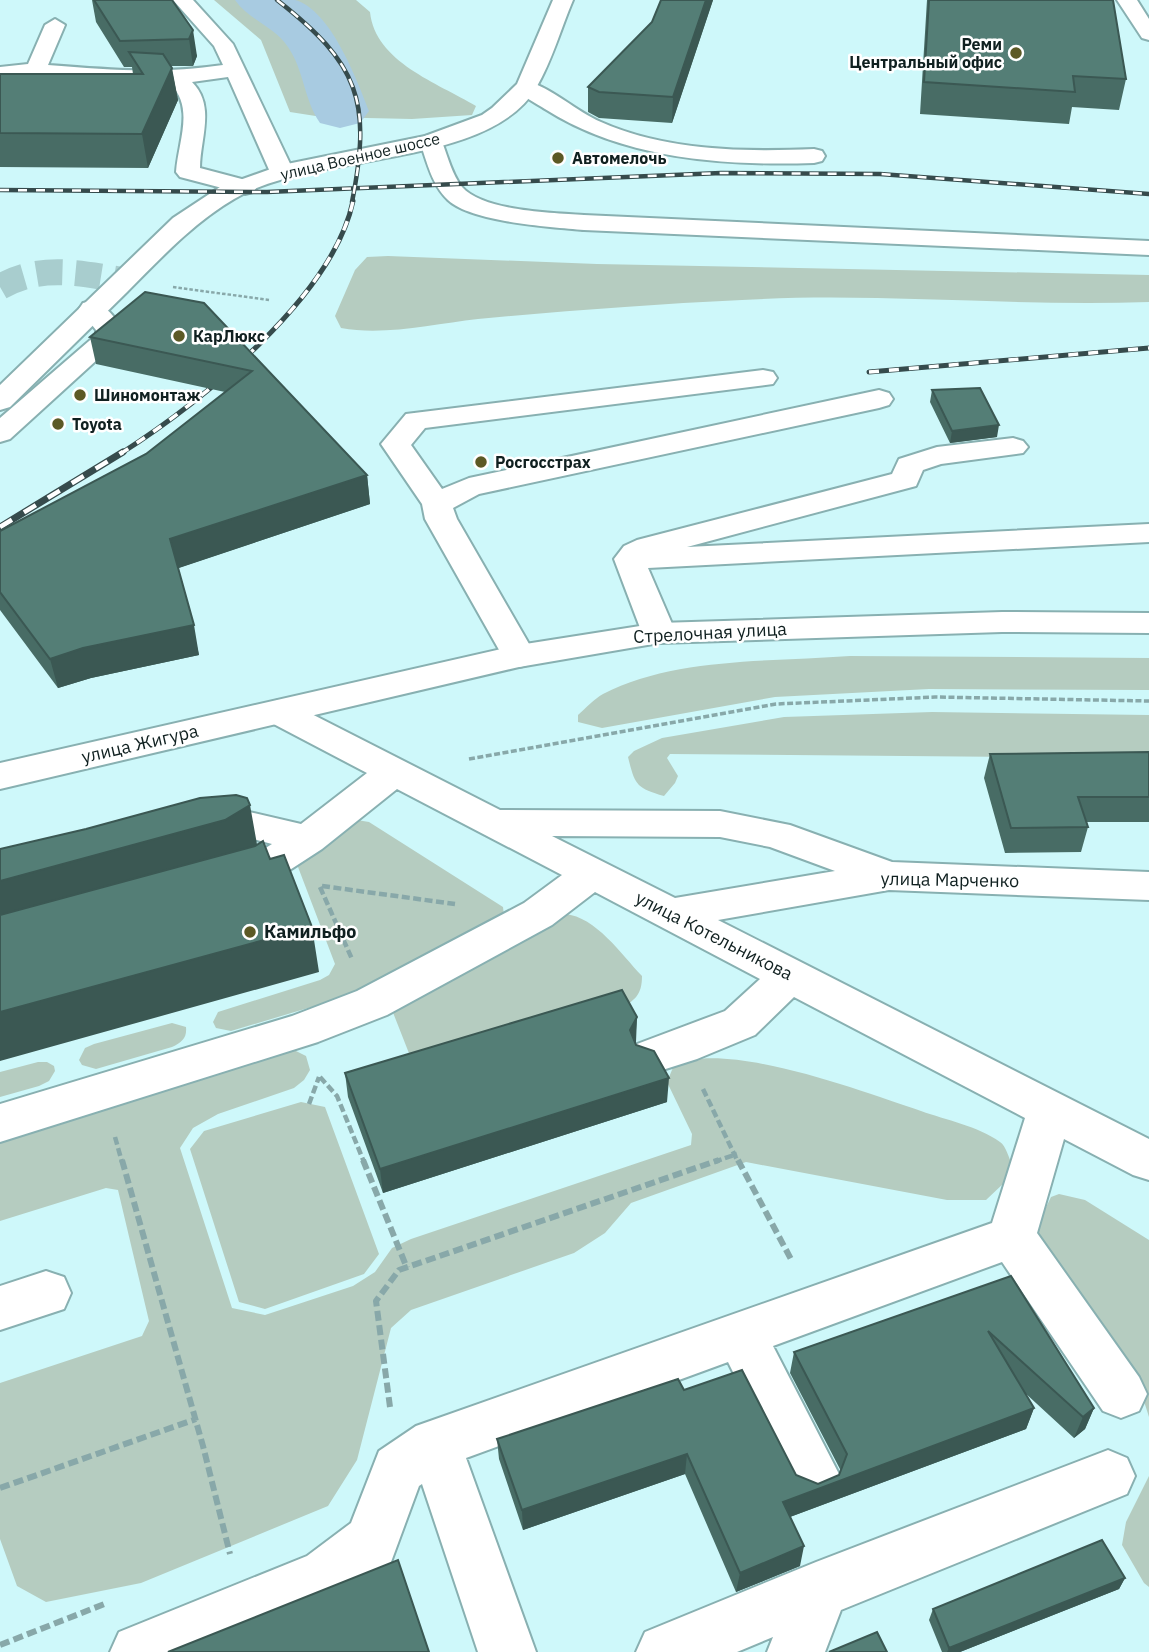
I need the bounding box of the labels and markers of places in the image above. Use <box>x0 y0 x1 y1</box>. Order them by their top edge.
place label: Реми Центральный офис <box>849 34 1002 72</box>
marker: Реми Центральный офис <box>1008 45 1024 61</box>
place label: Автомелочь <box>572 148 667 168</box>
marker: Автомелочь <box>550 150 566 166</box>
place label: КарЛюкс <box>193 326 265 346</box>
marker: КарЛюкс <box>171 328 187 344</box>
place label: Шиномонтаж <box>94 385 200 405</box>
marker: Шиномонтаж <box>72 387 88 403</box>
place label: Toyota <box>72 414 122 434</box>
marker: Toyota <box>50 416 66 432</box>
place label: Росгосстрах <box>495 452 591 472</box>
marker: Росгосстрах <box>473 454 489 470</box>
place label: Камильфо <box>264 920 356 943</box>
marker: Камильфо <box>242 924 258 940</box>

